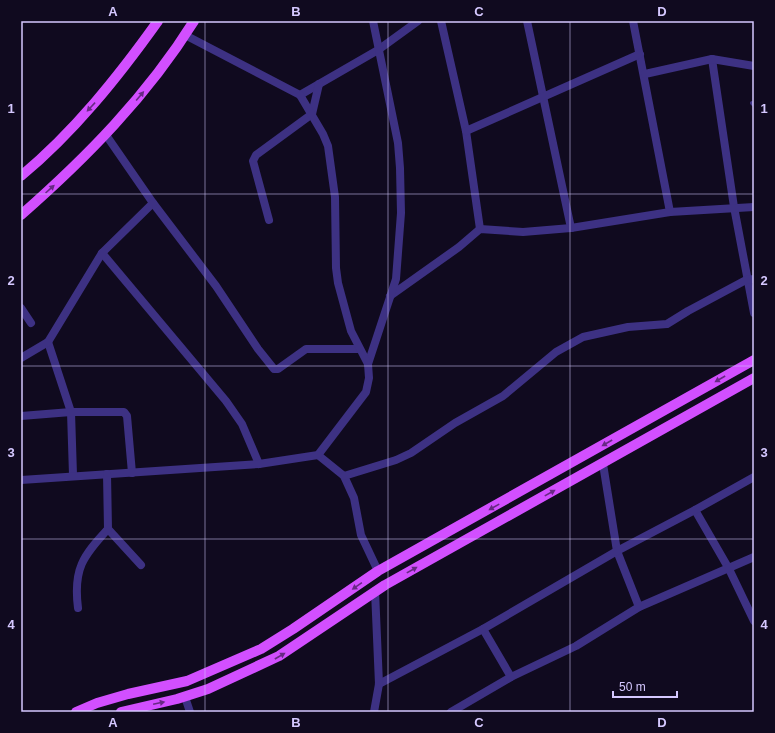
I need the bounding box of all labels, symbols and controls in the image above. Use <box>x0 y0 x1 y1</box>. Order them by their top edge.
text: A <box>108 4 118 19</box>
text: B <box>291 4 301 19</box>
text: C <box>474 4 484 19</box>
text: D <box>657 4 667 19</box>
one-way arrow <box>136 90 145 101</box>
text: 1 <box>7 101 15 116</box>
text: 1 <box>760 101 768 116</box>
one-way arrow <box>87 102 96 111</box>
one-way arrow <box>45 185 55 194</box>
text: 2 <box>7 273 15 288</box>
text: 2 <box>760 273 768 288</box>
one-way arrow <box>714 375 726 382</box>
one-way arrow <box>601 440 613 446</box>
text: 3 <box>7 445 15 460</box>
text: 3 <box>760 445 768 460</box>
one-way arrow <box>544 490 556 496</box>
one-way arrow <box>488 503 500 510</box>
one-way arrow <box>406 567 418 573</box>
one-way arrow <box>352 582 362 590</box>
text: 4 <box>7 617 15 632</box>
text: 4 <box>760 617 768 632</box>
one-way arrow <box>274 652 285 659</box>
scale bar <box>613 673 677 699</box>
text: 50 m <box>619 680 646 694</box>
one-way arrow <box>153 700 165 706</box>
text: A <box>108 715 118 730</box>
text: B <box>291 715 301 730</box>
text: C <box>474 715 484 730</box>
text: D <box>657 715 667 730</box>

